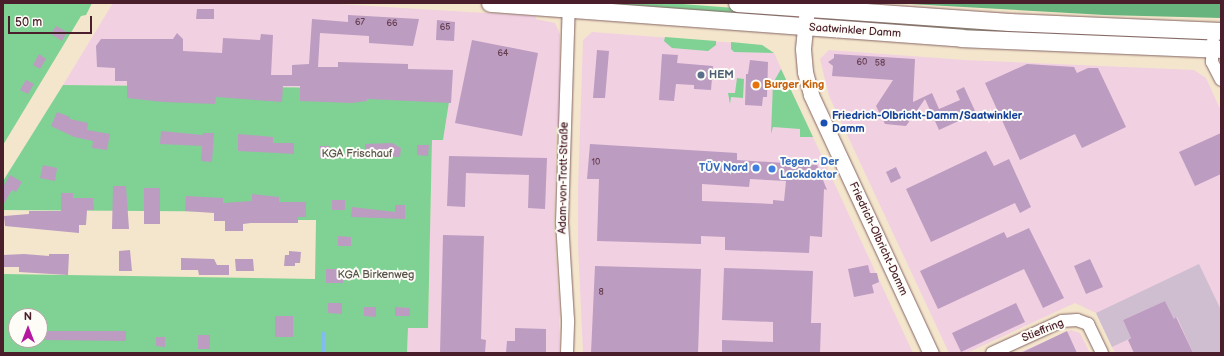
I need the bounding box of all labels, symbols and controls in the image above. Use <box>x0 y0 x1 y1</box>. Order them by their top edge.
scale bar <box>10 8 94 34</box>
text: 50 m <box>15 15 42 30</box>
house number: 67 <box>355 18 365 28</box>
house number: 66 <box>387 19 397 29</box>
street label: Saatwinkler Damm <box>809 21 901 41</box>
house number: 65 <box>440 23 450 33</box>
house number: 64 <box>498 49 508 59</box>
house number: 60 <box>857 58 867 68</box>
house number: 58 <box>875 59 885 69</box>
place label: HEM <box>709 68 734 82</box>
marker: HEM <box>696 70 706 80</box>
place label: Burger King <box>764 78 824 92</box>
marker: Burger King <box>751 80 761 90</box>
place label: Friedrich-Olbricht-Damm/Saatwinkler Damm <box>832 110 1022 136</box>
marker: Friedrich-Olbricht-Damm/Saatwinkler Damm <box>819 118 829 128</box>
street label: Adam-von-Trott-Straße <box>556 122 572 234</box>
park label: KGA Frischauf <box>322 147 392 161</box>
place label: Tegen - Der Lackdoktor <box>780 156 839 182</box>
house number: 10 <box>592 158 600 168</box>
place label: TÜV Nord <box>699 161 748 175</box>
marker: TÜV Nord <box>751 163 761 173</box>
marker: Tegen - Der Lackdoktor <box>767 164 777 174</box>
street label: Friedrich-Olbricht-Damm <box>846 180 910 298</box>
park label: KGA Birkenweg <box>338 268 414 282</box>
house number: 8 <box>598 288 604 298</box>
north arrow <box>8 308 48 348</box>
text: N <box>24 310 32 323</box>
street label: Stieffring <box>1020 317 1066 345</box>

